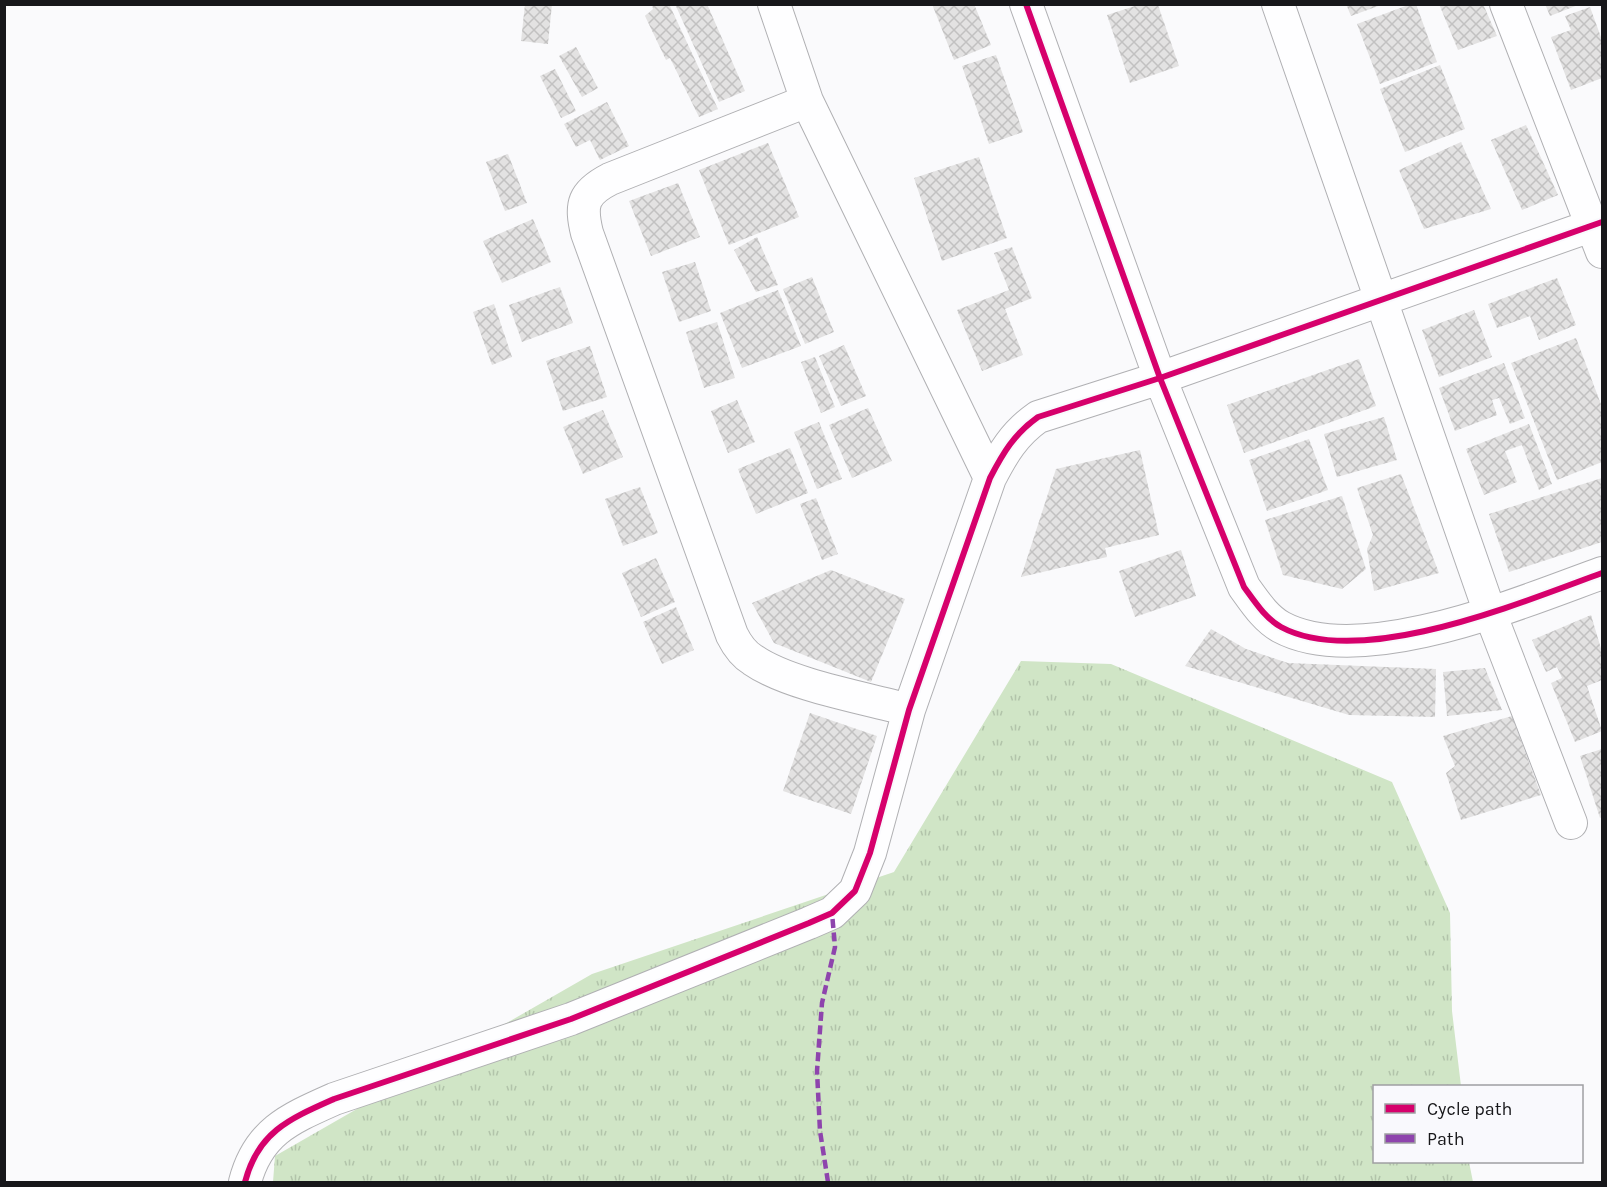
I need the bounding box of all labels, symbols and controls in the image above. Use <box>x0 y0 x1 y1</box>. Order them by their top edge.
legend <box>1373 1085 1583 1163</box>
text: Cycle path <box>1427 1098 1512 1120</box>
text: Path <box>1427 1128 1465 1150</box>

